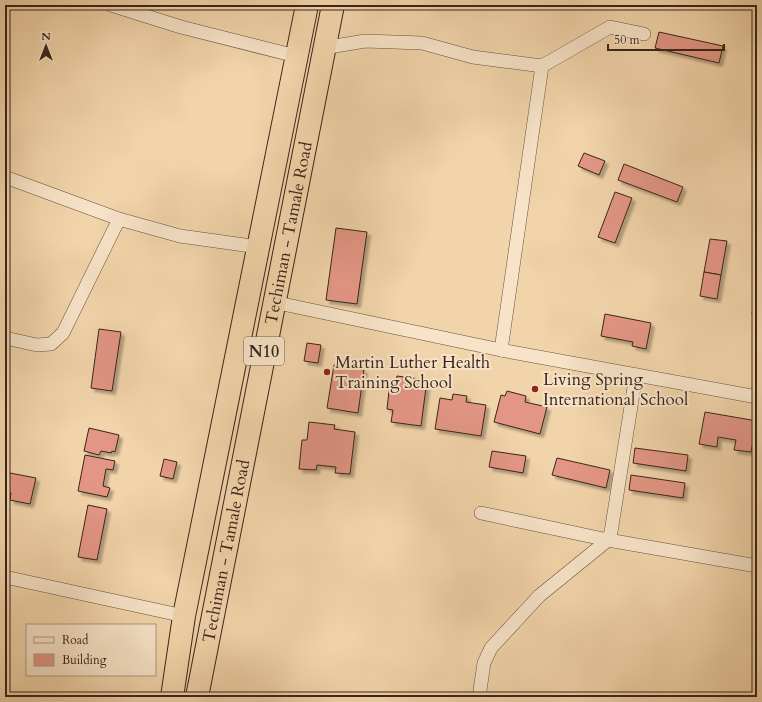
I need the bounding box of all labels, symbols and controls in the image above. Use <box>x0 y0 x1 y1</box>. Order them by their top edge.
north arrow <box>26 26 66 66</box>
scale bar <box>608 26 724 52</box>
text: N <box>41 29 51 44</box>
text: 50 m <box>614 32 641 48</box>
street label: Techiman - Tamale Road <box>259 140 318 326</box>
road number: N10 <box>244 337 284 365</box>
place label: Martin Luther Health Training School <box>335 351 491 394</box>
marker: Martin Luther Health Training School <box>322 367 332 377</box>
place label: Living Spring International School <box>543 368 689 411</box>
marker: Living Spring International School <box>530 384 540 394</box>
street label: Techiman - Tamale Road <box>197 457 255 644</box>
legend <box>26 624 156 676</box>
text: Road <box>62 632 89 648</box>
text: Building <box>62 652 107 668</box>

